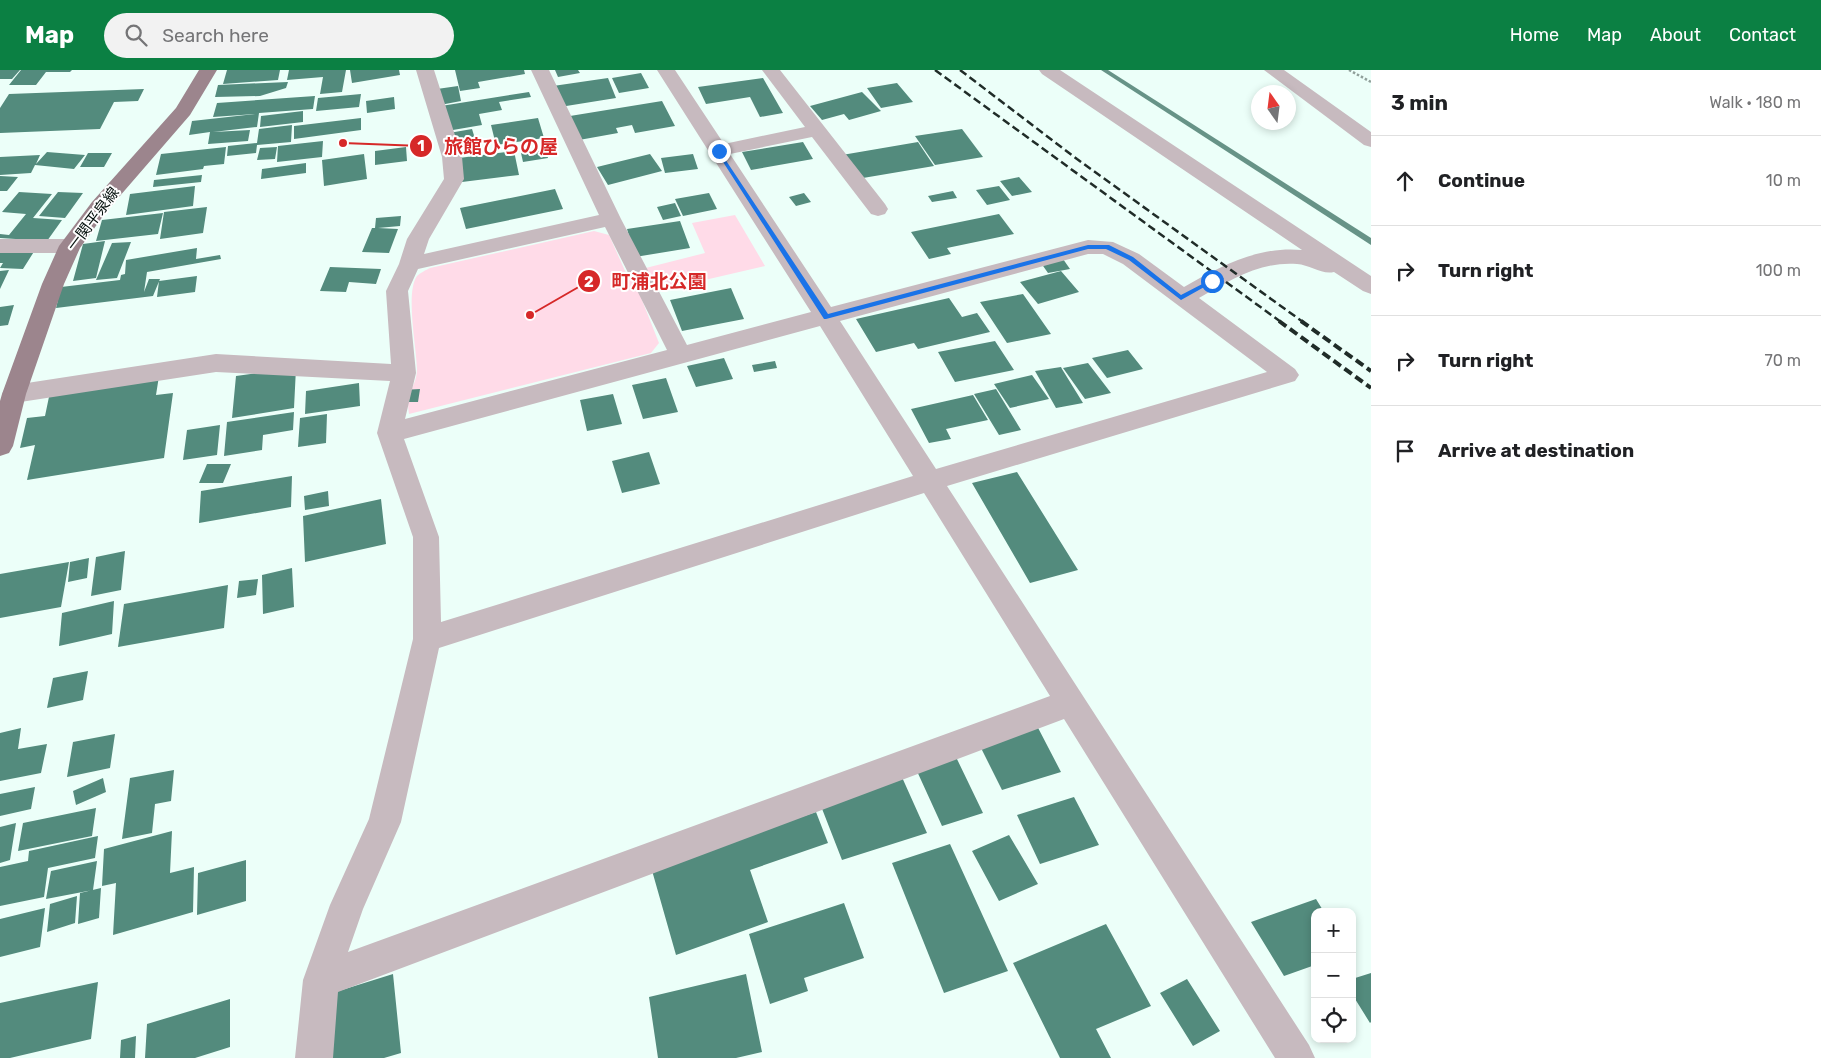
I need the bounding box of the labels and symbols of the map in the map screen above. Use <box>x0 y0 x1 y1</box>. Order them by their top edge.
north arrow <box>1251 85 1296 130</box>
callout: 旅館ひらの屋 <box>409 129 568 163</box>
text: 旅館ひらの屋 <box>444 135 558 158</box>
text: 1 <box>417 137 425 155</box>
route end <box>708 140 731 163</box>
street label: 一関平泉線 <box>63 184 123 254</box>
callout: 町浦北公園 <box>577 264 717 298</box>
text: 町浦北公園 <box>611 270 707 293</box>
route start <box>1201 270 1224 293</box>
text: 2 <box>584 273 594 291</box>

